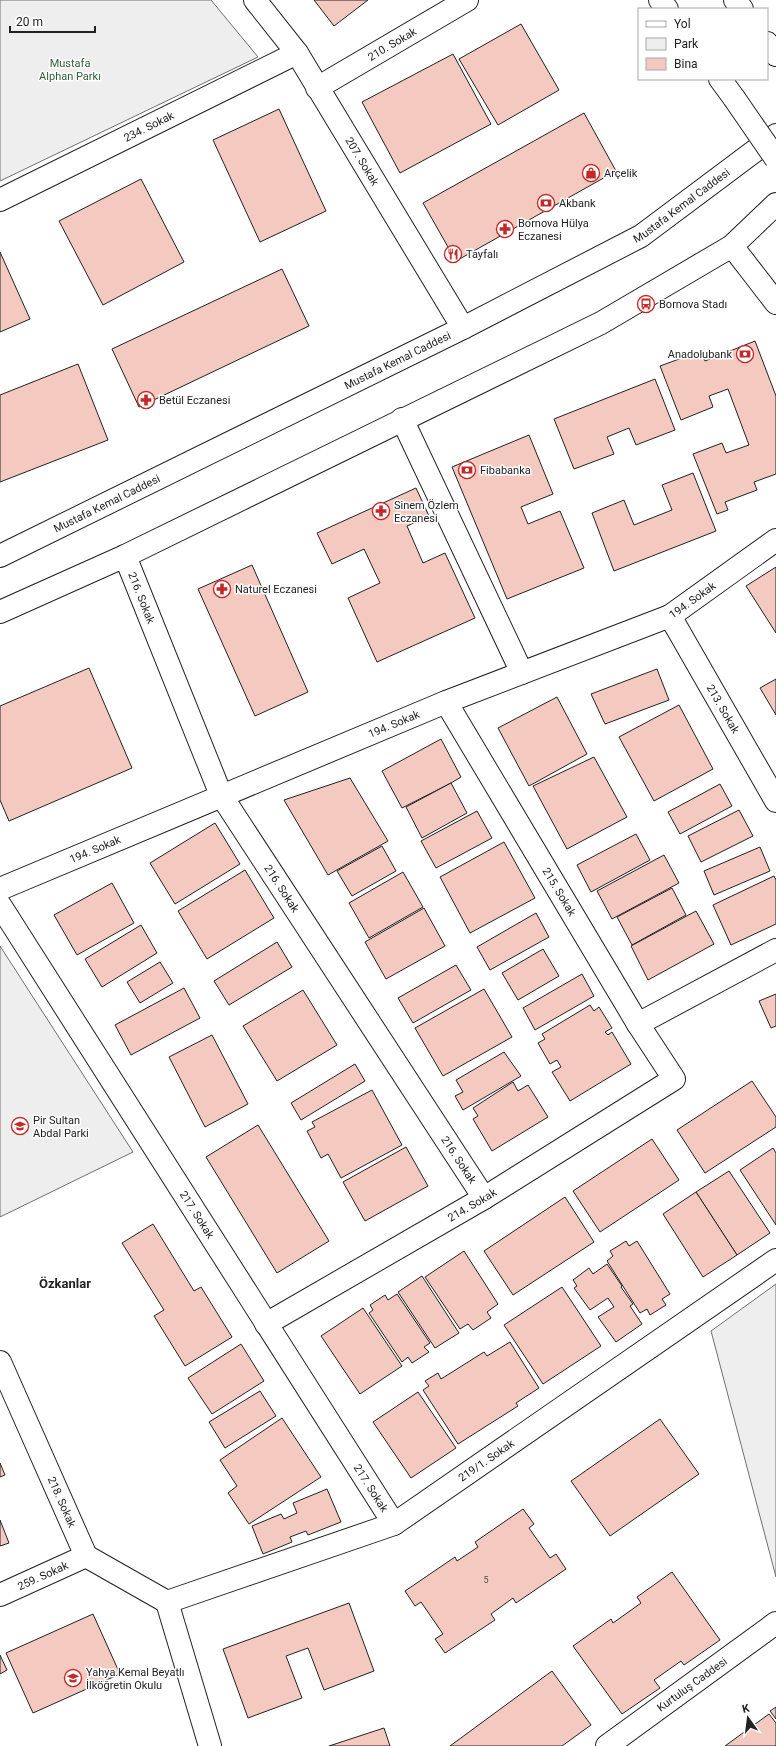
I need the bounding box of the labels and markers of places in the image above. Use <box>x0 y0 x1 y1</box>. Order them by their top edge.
shop icon: Arçelik <box>581 163 601 183</box>
place label: Arçelik <box>604 167 638 180</box>
bank icon: Akbank <box>536 193 556 213</box>
place label: Akbank <box>559 197 596 210</box>
place label: Bornova Hülya Eczanesi <box>518 217 589 243</box>
pharmacy icon: Bornova Hülya Eczanesi <box>495 219 515 239</box>
restaurant icon: Tayfalı <box>443 244 463 264</box>
place label: Tayfalı <box>466 248 498 261</box>
bus stop icon: Bornova Stadı <box>636 294 656 314</box>
place label: Bornova Stadı <box>659 298 727 311</box>
bank icon: Anadolubank <box>735 344 755 364</box>
place label: Anadolubank <box>668 348 732 361</box>
pharmacy icon: Betül Eczanesi <box>136 390 156 410</box>
place label: Betül Eczanesi <box>159 394 230 407</box>
bank icon: Fibabanka <box>457 460 477 480</box>
place label: Fibabanka <box>480 464 531 477</box>
place label: Sinem Özlem Eczanesi <box>394 499 459 525</box>
pharmacy icon: Sinem Özlem Eczanesi <box>371 501 391 521</box>
pharmacy icon: Naturel Eczanesi <box>212 579 232 599</box>
place label: Naturel Eczanesi <box>235 583 317 596</box>
place label: Pir Sultan Abdal Parki <box>33 1114 89 1140</box>
school or university icon: Pir Sultan Abdal Parki <box>10 1116 30 1136</box>
place label: Yahya Kemal Beyatlı İlköğretin Okulu <box>86 1666 184 1692</box>
school or university icon: Yahya Kemal Beyatlı İlköğretin Okulu <box>63 1668 83 1688</box>

